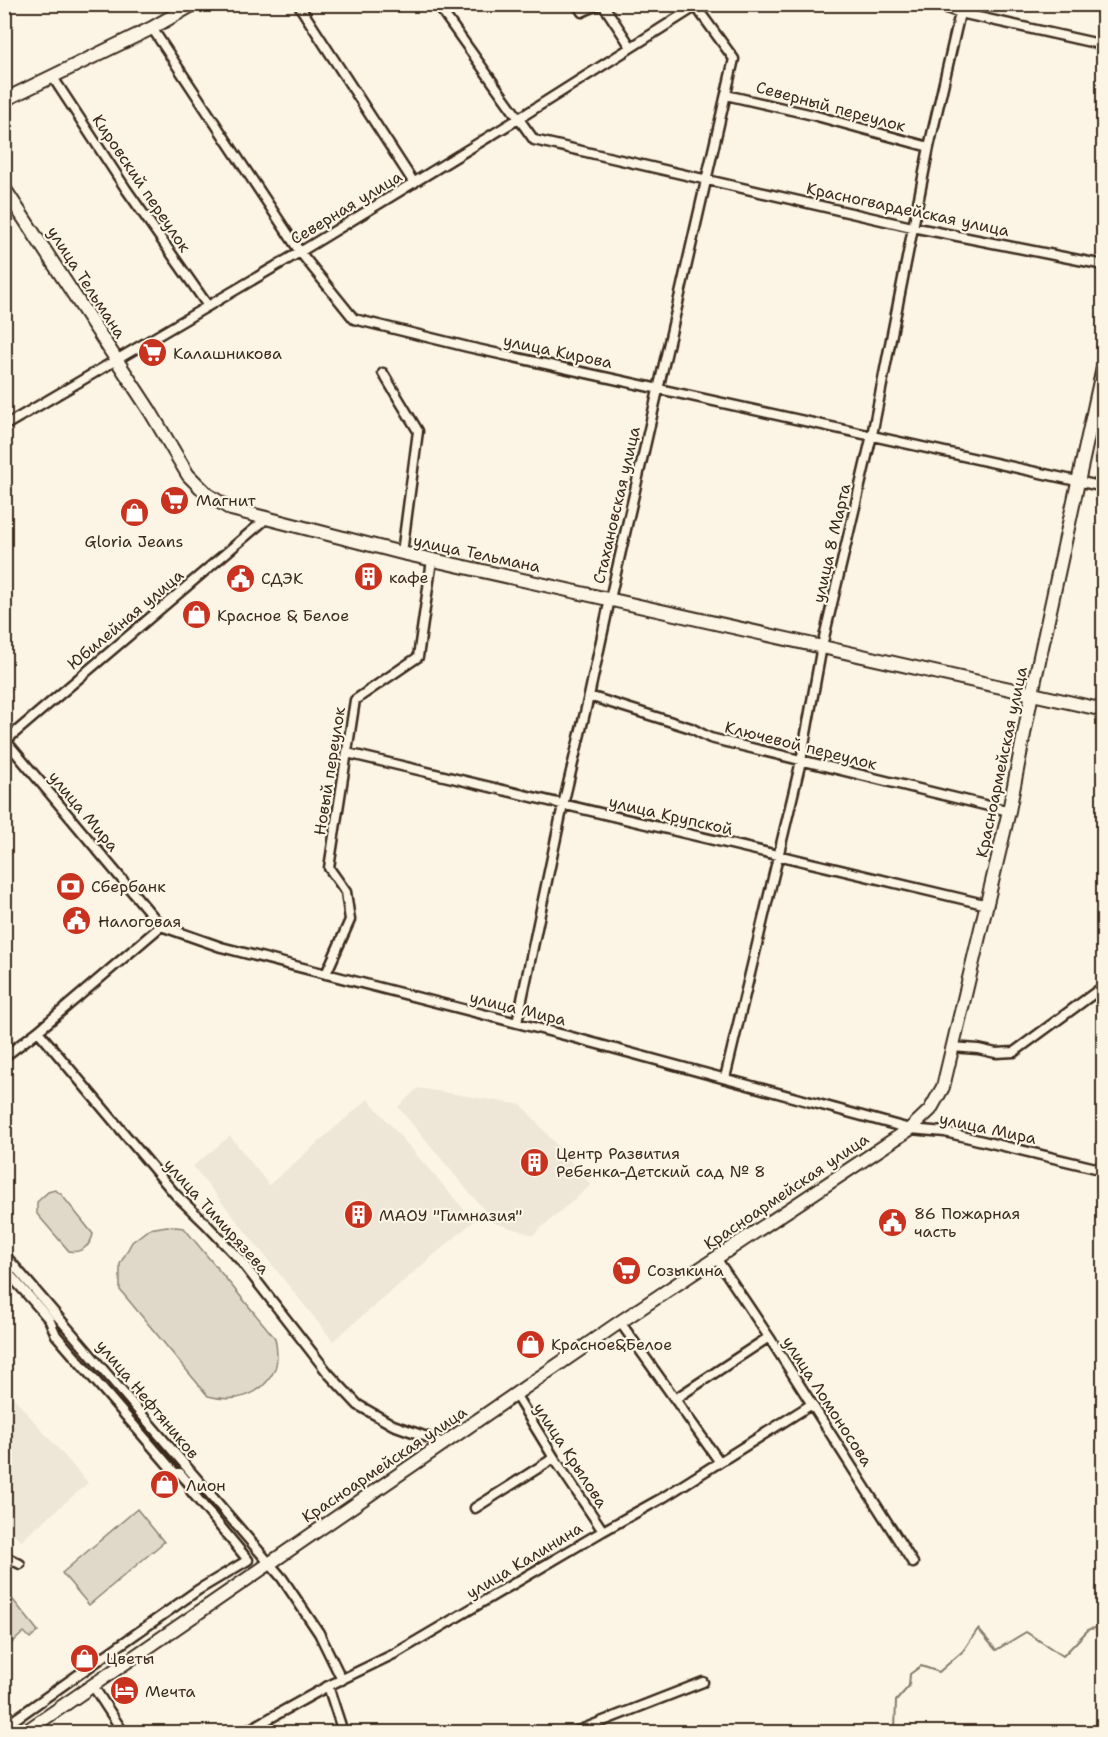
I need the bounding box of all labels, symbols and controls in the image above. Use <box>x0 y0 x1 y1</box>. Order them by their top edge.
street label: Северный переулок <box>754 76 908 137</box>
street label: Кировский переулок <box>88 110 196 257</box>
street label: Северная улица <box>287 166 406 249</box>
street label: Красногвардейская улица <box>805 178 1011 241</box>
street label: улица Тельмана <box>43 222 131 342</box>
street label: улица Кирова <box>501 330 614 373</box>
supermarket icon: Калашникова <box>136 337 168 369</box>
place label: Калашникова <box>173 343 282 364</box>
street label: Стахановская улица <box>588 424 645 586</box>
street label: улица 8 Марта <box>808 481 855 605</box>
supermarket icon: Магнит <box>159 484 191 516</box>
place label: Магнит <box>196 490 257 511</box>
shop icon: Gloria Jeans <box>118 497 150 529</box>
street label: улица Тельмана <box>411 530 542 577</box>
place label: Gloria Jeans <box>85 531 183 552</box>
building icon: кафе <box>352 561 384 593</box>
public building icon: СДЭК <box>224 562 256 594</box>
street label: Юбилейная улица <box>63 565 188 674</box>
place label: кафе <box>389 567 429 588</box>
place label: СДЭК <box>261 568 304 589</box>
shop icon: Красное & Белое <box>180 599 212 631</box>
place label: Красное & Белое <box>217 605 349 626</box>
street label: Красноармейская улица <box>971 665 1032 859</box>
street label: Новый переулок <box>309 705 350 837</box>
street label: Ключевой переулок <box>723 716 880 775</box>
street label: улица Мира <box>44 767 123 856</box>
street label: улица Крупской <box>607 791 735 840</box>
bank icon: Сбербанк <box>54 870 86 902</box>
place label: Сбербанк <box>91 876 166 897</box>
public building icon: Налоговая <box>61 905 93 937</box>
place label: Налоговая <box>98 911 181 932</box>
street label: улица Мира <box>467 986 568 1031</box>
street label: улица Мира <box>937 1108 1038 1149</box>
street label: Красноармейская улица <box>700 1128 873 1255</box>
place label: Центр Развития Ребенка-Детский сад № 8 <box>556 1143 765 1182</box>
building icon: Центр Развития Ребенка-Детский сад № 8 <box>519 1146 551 1178</box>
street label: улица Тимирязева <box>159 1154 274 1279</box>
building icon: МАОУ "Гимназия" <box>342 1199 374 1231</box>
place label: 86 Пожарная часть <box>914 1203 1020 1242</box>
place label: МАОУ "Гимназия" <box>379 1205 522 1226</box>
public building icon: 86 Пожарная часть <box>877 1206 909 1238</box>
supermarket icon: Созыкина <box>610 1254 642 1286</box>
place label: Созыкина <box>647 1260 724 1281</box>
shop icon: Красное&Белое <box>514 1328 546 1360</box>
street label: улица Ломоносова <box>778 1332 877 1470</box>
place label: Красное&Белое <box>551 1334 672 1355</box>
street label: улица Нефтяников <box>92 1335 204 1463</box>
street label: улица Крылова <box>529 1399 612 1512</box>
street label: Красноармейская улица <box>298 1401 471 1528</box>
shop icon: Лион <box>149 1469 181 1501</box>
place label: Лион <box>186 1475 226 1496</box>
street label: улица Калинина <box>462 1517 586 1603</box>
shop icon: Цветы <box>69 1642 101 1674</box>
place label: Цветы <box>106 1648 154 1669</box>
hotel icon: Мечта <box>108 1675 140 1707</box>
place label: Мечта <box>145 1681 195 1702</box>

